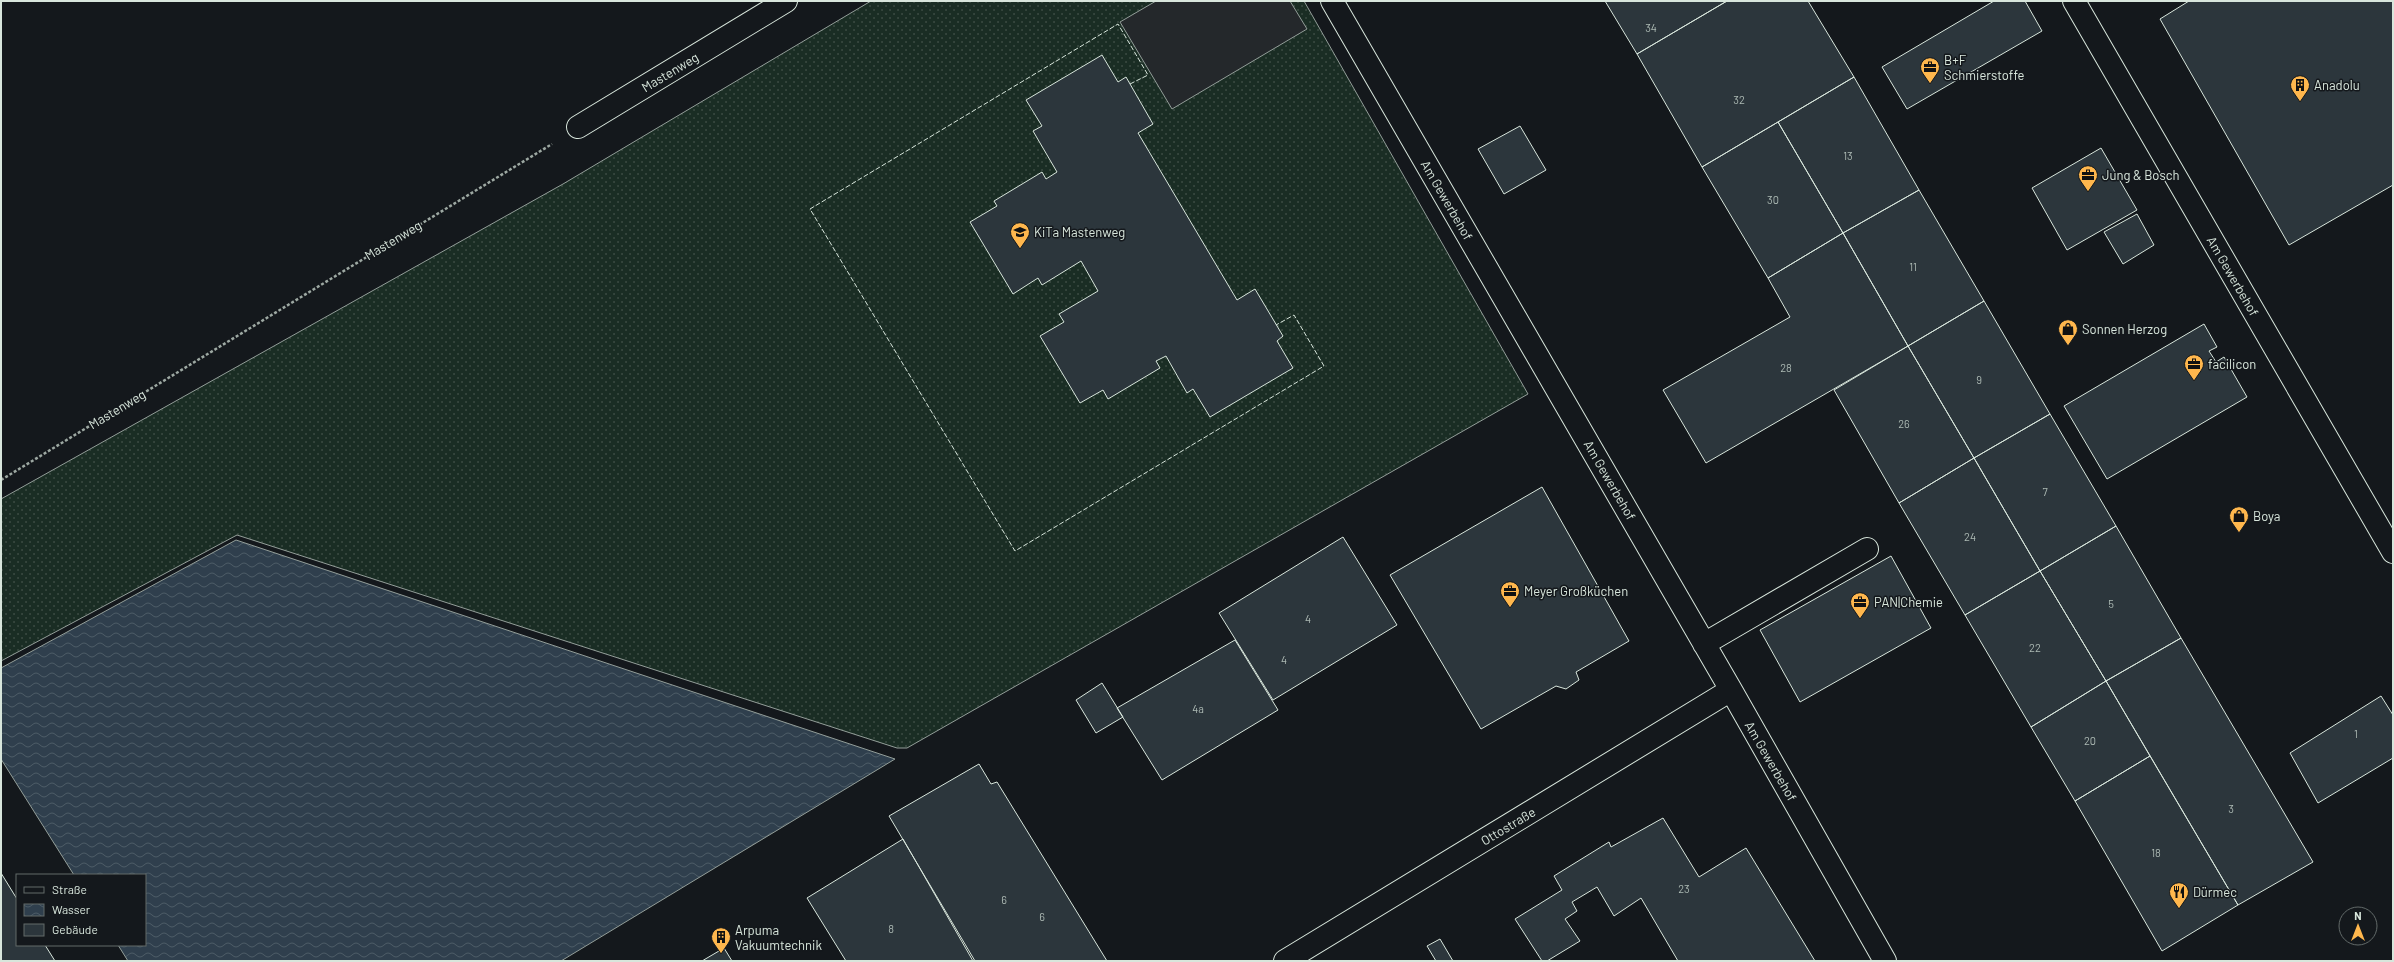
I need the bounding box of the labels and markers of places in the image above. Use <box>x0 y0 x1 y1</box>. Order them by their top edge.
place label: B+F Schmierstoffe <box>1944 52 2024 83</box>
office icon: B+F Schmierstoffe <box>1919 56 1941 84</box>
building icon: Anadolu <box>2289 74 2311 102</box>
place label: Anadolu <box>2314 77 2360 93</box>
office icon: Jung & Bosch <box>2077 164 2099 192</box>
place label: Jung & Bosch <box>2102 167 2179 183</box>
school or university icon: KiTa Mastenweg <box>1009 221 1031 249</box>
place label: KiTa Mastenweg <box>1034 224 1125 240</box>
shop icon: Sonnen Herzog <box>2057 318 2079 346</box>
place label: Sonnen Herzog <box>2082 321 2167 337</box>
office icon: facilicon <box>2183 353 2205 381</box>
place label: facilicon <box>2208 356 2256 372</box>
shop icon: Boya <box>2228 505 2250 533</box>
place label: Boya <box>2253 508 2280 524</box>
office icon: Meyer Großküchen <box>1499 580 1521 608</box>
place label: Meyer Großküchen <box>1524 583 1628 599</box>
office icon: PAN|Chemie <box>1849 591 1871 619</box>
place label: PAN|Chemie <box>1874 594 1943 610</box>
restaurant icon: Dürmec <box>2168 881 2190 909</box>
place label: Dürmec <box>2193 884 2237 900</box>
place label: Arpuma Vakuumtechnik <box>735 922 822 953</box>
building icon: Arpuma Vakuumtechnik <box>710 926 732 954</box>

